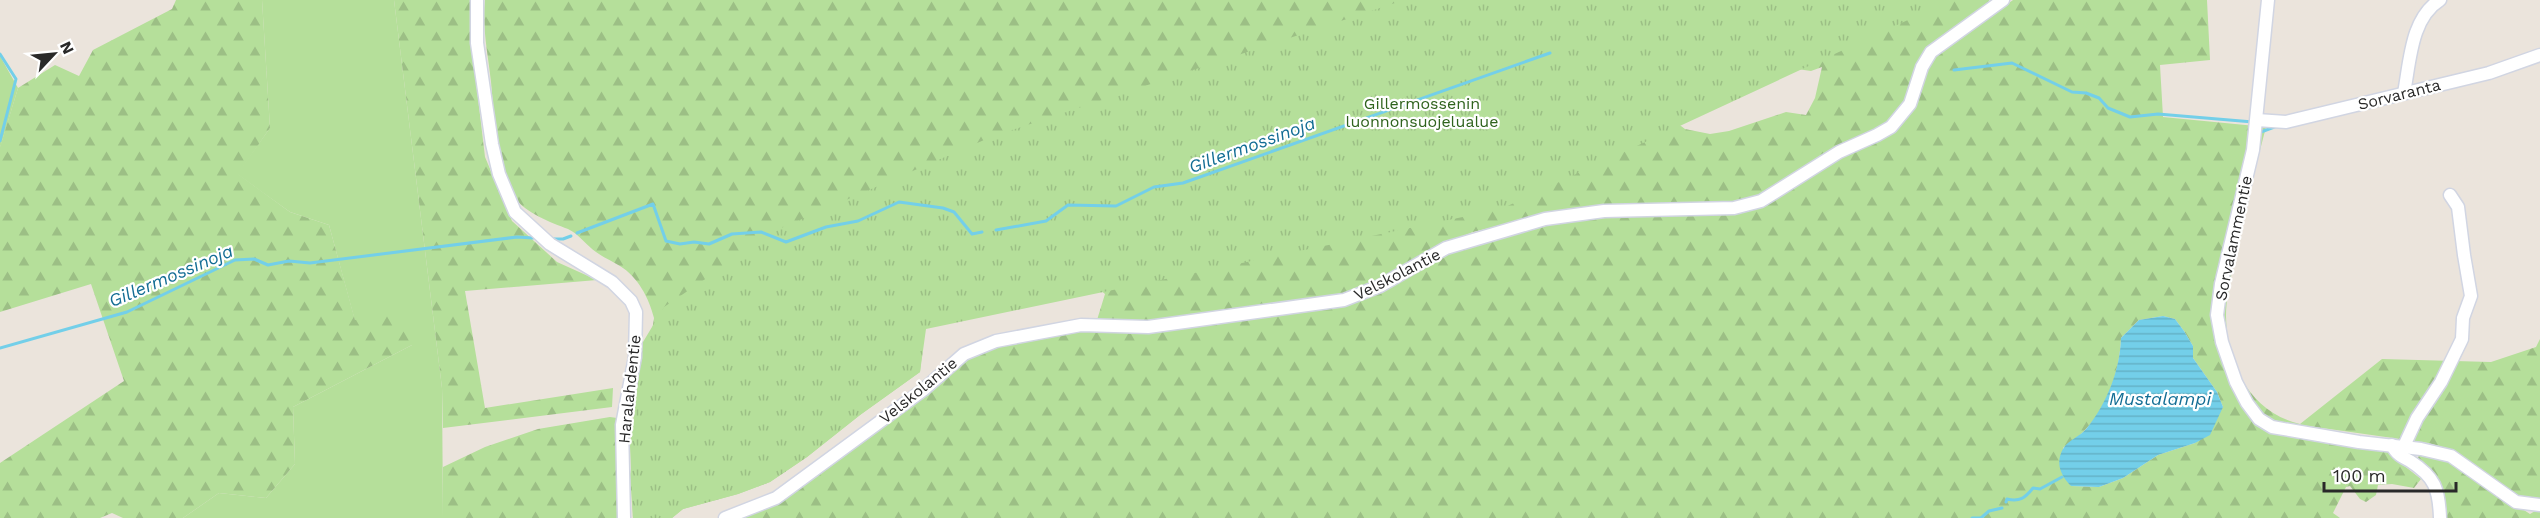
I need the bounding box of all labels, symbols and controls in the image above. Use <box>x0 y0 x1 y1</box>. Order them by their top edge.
north arrow <box>24 24 84 84</box>
text: N <box>56 38 78 57</box>
street label: Sorvaranta <box>2356 75 2442 114</box>
park label: Gillermossenin luonnonsuojelualue <box>1346 94 1498 131</box>
water label: Gillermossinoja <box>1186 112 1318 177</box>
street label: Sorvalammentie <box>2211 174 2256 302</box>
water label: Gillermossinoja <box>105 240 236 311</box>
street label: Velskolantie <box>1351 245 1444 304</box>
street label: Haralahdentie <box>614 334 645 444</box>
street label: Velskolantie <box>876 353 961 428</box>
water label: Mustalampi <box>2109 388 2212 409</box>
scale bar <box>2324 455 2456 493</box>
text: 100 m <box>2333 465 2386 486</box>

